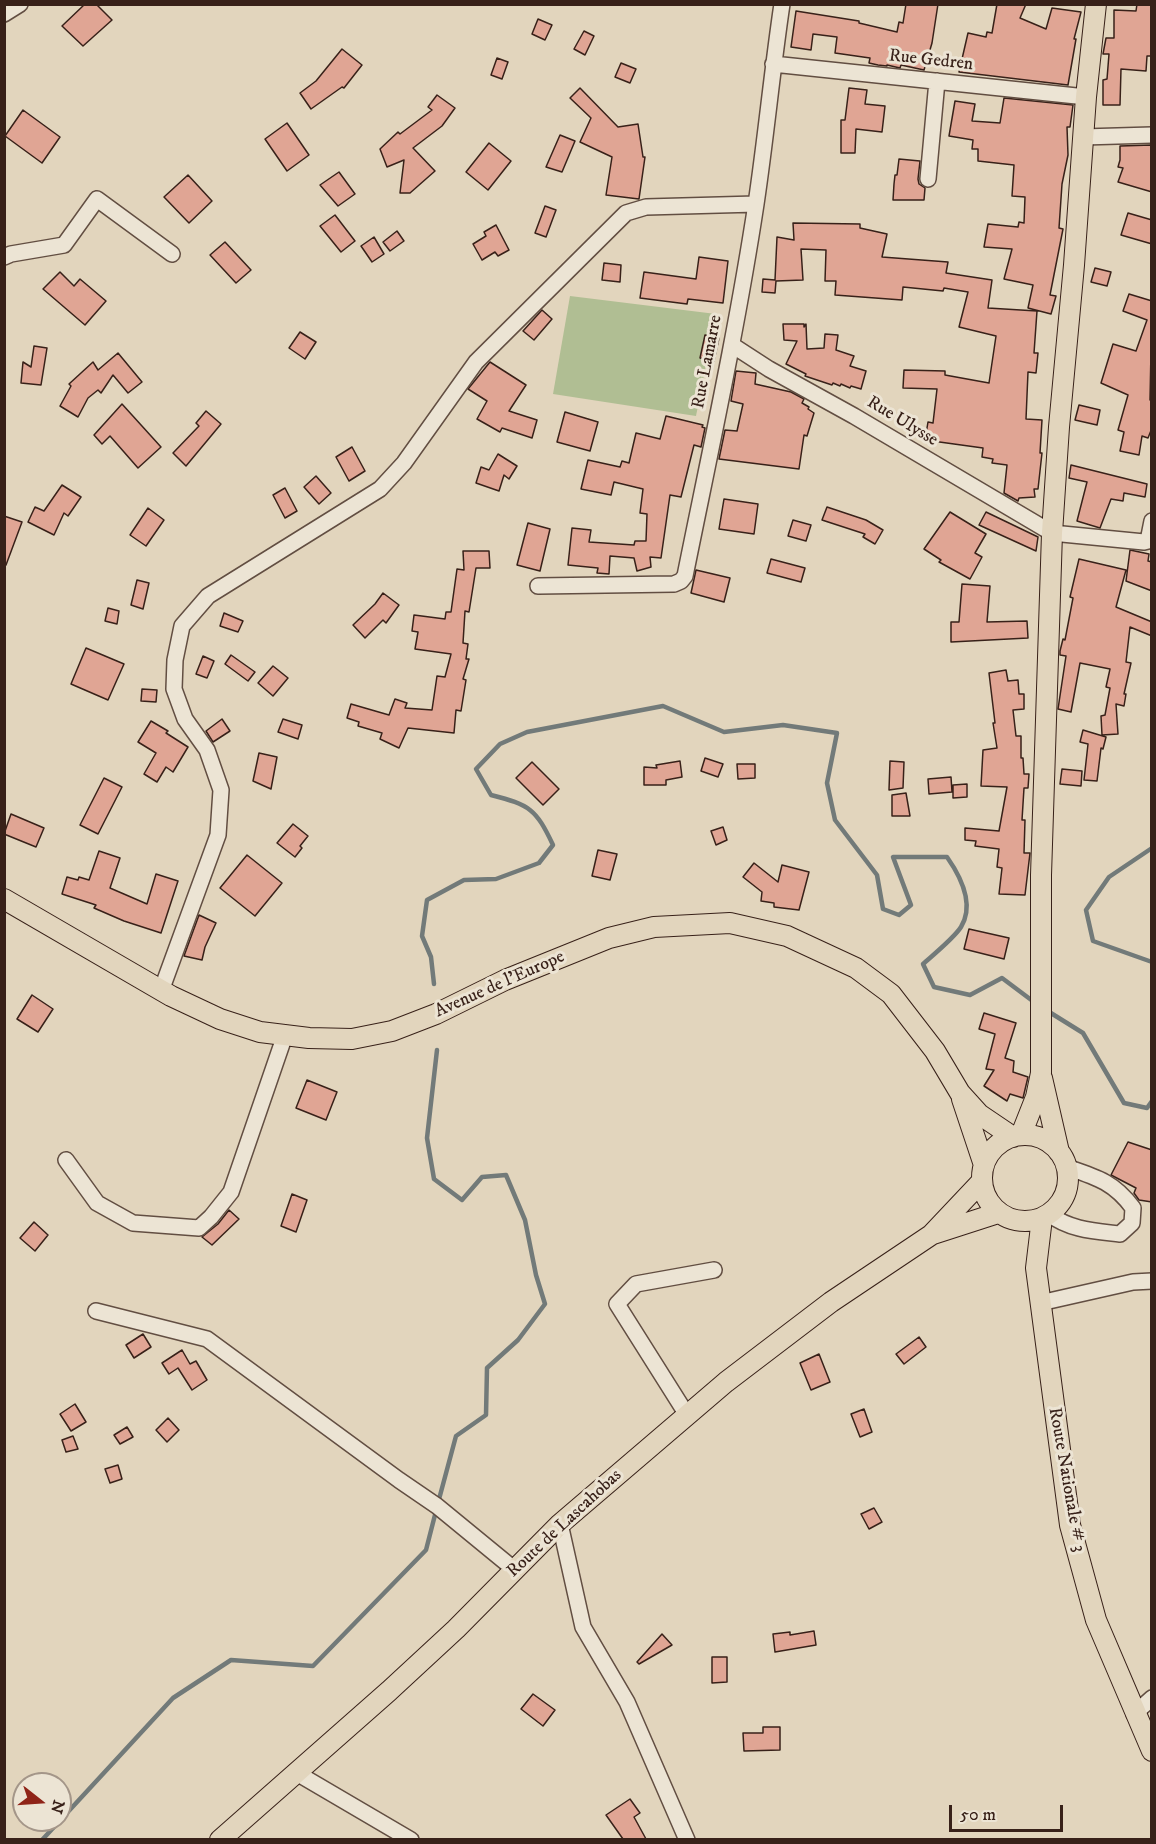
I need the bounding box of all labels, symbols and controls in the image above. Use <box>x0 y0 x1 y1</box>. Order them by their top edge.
street label: Rue Gedren <box>888 46 974 76</box>
street label: Rue Lamarre <box>688 314 728 410</box>
street label: Rue Ulysse <box>863 392 941 452</box>
street label: Avenue de l'Europe <box>432 947 568 1023</box>
street label: Route Nationale # 3 <box>1043 1406 1089 1554</box>
street label: Route de Lascahobas <box>503 1465 627 1583</box>
north arrow <box>12 1772 72 1832</box>
scale bar <box>952 1793 1066 1831</box>
text: N <box>46 1797 69 1816</box>
text: 50 m <box>960 1804 996 1826</box>

